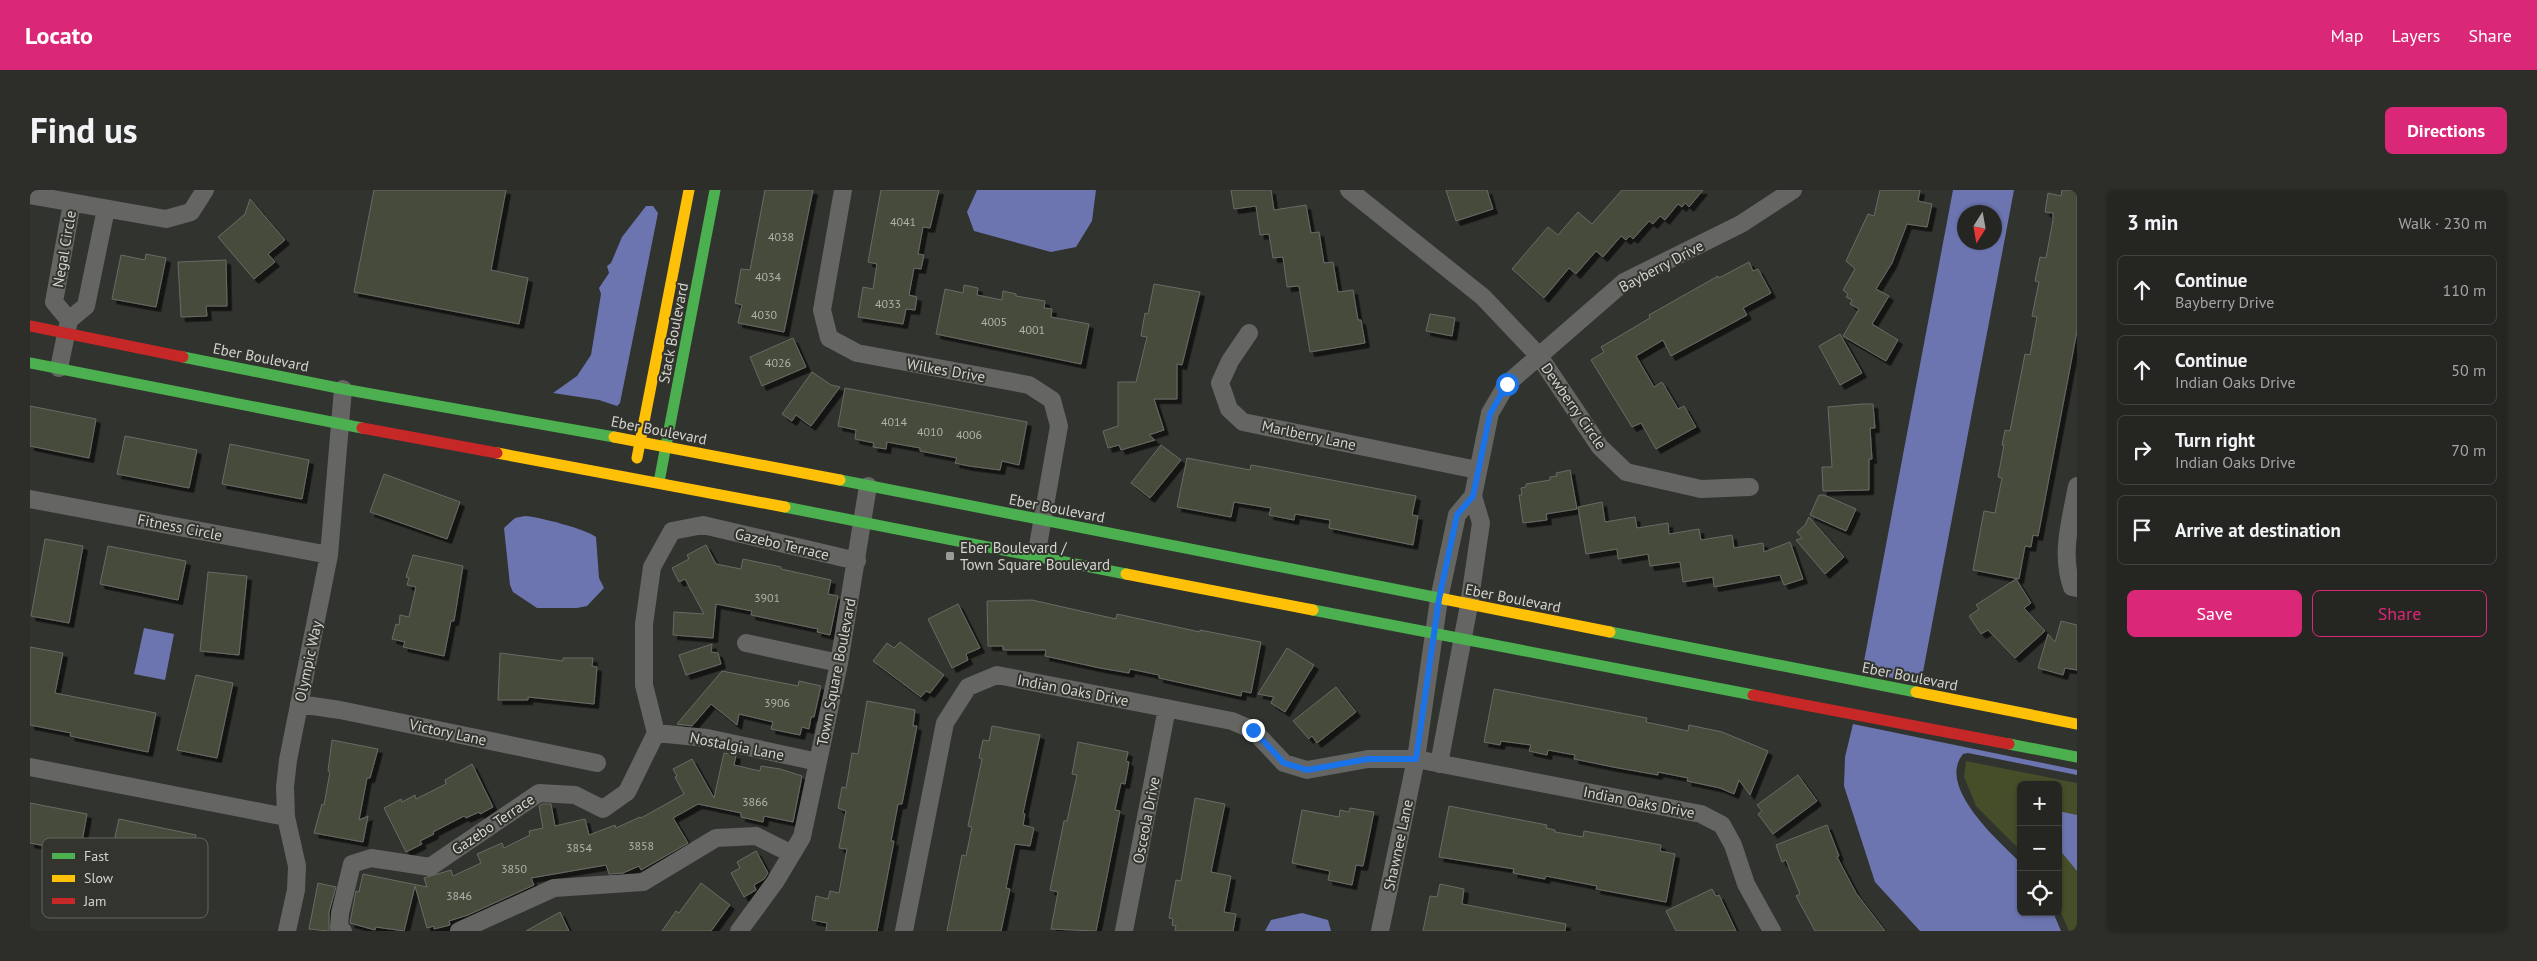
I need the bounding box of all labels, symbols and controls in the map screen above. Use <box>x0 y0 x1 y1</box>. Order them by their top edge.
text: Locato <box>25 20 93 51</box>
text: Map <box>2331 24 2363 47</box>
text: Layers <box>2391 24 2440 47</box>
text: Share <box>2468 24 2512 47</box>
text: Find us <box>30 107 138 153</box>
button: Directions <box>2385 107 2507 154</box>
north arrow <box>1957 205 2002 250</box>
street label: Negal Circle <box>48 209 80 289</box>
text: 3 min <box>2127 209 2178 236</box>
text: Walk · 230 m <box>2398 213 2487 233</box>
house number: 4041 <box>890 214 916 229</box>
house number: 4038 <box>768 229 794 244</box>
street label: Bayberry Drive <box>1615 236 1707 296</box>
text: Continue <box>2175 268 2247 292</box>
house number: 4034 <box>755 269 782 284</box>
icon: ahead <box>2128 276 2156 304</box>
text: 110 m <box>2443 280 2486 300</box>
street label: Stack Boulevard <box>654 281 692 385</box>
text: Bayberry Drive <box>2175 292 2274 312</box>
house number: 4033 <box>875 296 901 311</box>
house number: 4030 <box>751 307 778 322</box>
house number: 4005 <box>981 314 1007 329</box>
house number: 4001 <box>1019 322 1045 337</box>
street label: Eber Boulevard <box>211 338 311 376</box>
text: Continue <box>2175 348 2247 372</box>
street label: Wilkes Drive <box>905 354 987 386</box>
house number: 4026 <box>765 355 791 370</box>
icon: ahead <box>2128 356 2156 384</box>
street label: Dewberry Circle <box>1537 359 1611 453</box>
text: 50 m <box>2451 360 2486 380</box>
text: Indian Oaks Drive <box>2175 372 2296 392</box>
route start <box>1496 373 1519 396</box>
street label: Eber Boulevard <box>609 411 709 449</box>
house number: 4014 <box>881 414 908 429</box>
street label: Marlberry Lane <box>1260 416 1358 454</box>
house number: 4010 <box>917 424 944 439</box>
house number: 4006 <box>956 427 982 442</box>
text: Turn right <box>2175 428 2255 452</box>
icon: right <box>2128 436 2156 464</box>
text: 70 m <box>2451 440 2486 460</box>
text: Indian Oaks Drive <box>2175 452 2296 472</box>
street label: Eber Boulevard <box>1007 489 1107 527</box>
street label: Fitness Circle <box>136 509 224 545</box>
icon: arrive <box>2128 516 2156 544</box>
text: Arrive at destination <box>2175 518 2341 542</box>
street label: Gazebo Terrace <box>733 524 831 564</box>
place label: Eber Boulevard / Town Square Boulevard <box>960 538 1110 574</box>
marker: Eber Boulevard / Town Square Boulevard <box>944 550 956 562</box>
street label: Eber Boulevard <box>1463 579 1563 617</box>
house number: 3901 <box>754 590 780 605</box>
button: Save <box>2127 590 2302 637</box>
button: Share <box>2312 590 2487 637</box>
street label: Town Square Boulevard <box>812 596 860 748</box>
street label: Olympic Way <box>290 619 326 703</box>
street label: Eber Boulevard <box>1860 657 1960 695</box>
street label: Indian Oaks Drive <box>1016 670 1130 710</box>
house number: 3906 <box>764 695 790 710</box>
street label: Victory Lane <box>407 714 488 749</box>
route end <box>1242 719 1265 742</box>
street label: Nostalgia Lane <box>688 728 786 764</box>
street label: Osceola Drive <box>1128 775 1164 865</box>
map controls <box>2017 781 2062 916</box>
button: + <box>2017 781 2062 826</box>
street label: Indian Oaks Drive <box>1582 782 1696 822</box>
street label: Gazebo Terrace <box>448 789 538 859</box>
house number: 3866 <box>742 794 768 809</box>
street label: Shawnee Lane <box>1379 798 1417 892</box>
button: − <box>2017 826 2062 871</box>
legend <box>42 838 208 918</box>
house number: 3858 <box>628 838 654 853</box>
house number: 3854 <box>566 840 593 855</box>
text: Fast <box>84 847 109 865</box>
house number: 3850 <box>501 861 528 876</box>
text: Slow <box>84 869 114 887</box>
button: locate <box>2017 871 2062 916</box>
house number: 3846 <box>446 888 472 903</box>
text: Jam <box>83 892 106 910</box>

